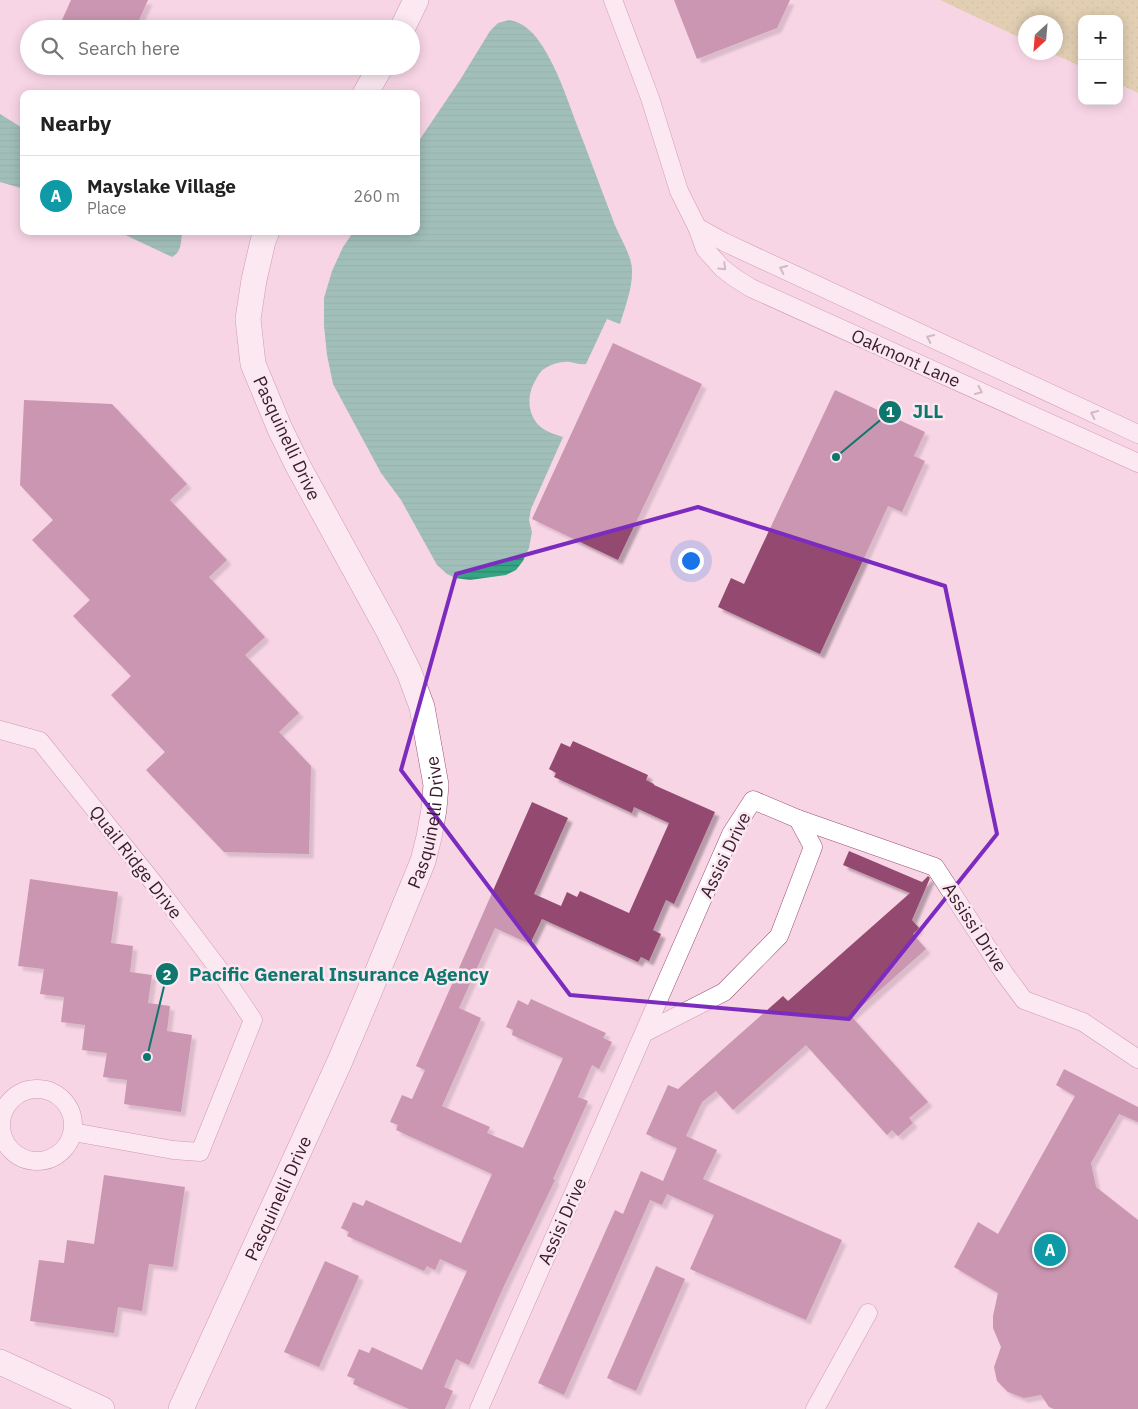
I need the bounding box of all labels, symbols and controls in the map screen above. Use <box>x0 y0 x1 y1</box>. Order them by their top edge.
north arrow <box>1018 15 1063 60</box>
map controls <box>1078 15 1123 105</box>
button: + <box>1078 15 1123 60</box>
search box <box>20 20 420 75</box>
icon: search <box>38 34 66 62</box>
text: Search here <box>78 36 180 60</box>
button: − <box>1078 60 1123 105</box>
text: Nearby <box>40 109 111 137</box>
text: Mayslake Village <box>87 174 236 198</box>
text: A <box>51 186 61 206</box>
text: 260 m <box>353 186 400 206</box>
text: Place <box>87 198 126 218</box>
one-way arrow <box>717 261 726 270</box>
one-way arrow <box>779 265 788 276</box>
street label: Oakmont Lane <box>848 324 964 392</box>
one-way arrow <box>927 334 936 344</box>
street label: Pasquinelli Drive <box>248 372 326 504</box>
one-way arrow <box>974 385 983 395</box>
callout: JLL <box>878 395 953 429</box>
text: JLL <box>913 399 943 423</box>
text: 1 <box>885 402 895 421</box>
one-way arrow <box>1090 410 1099 420</box>
your location <box>678 548 704 574</box>
street label: Pasquinelli Drive <box>402 754 447 892</box>
street label: Quail Ridge Drive <box>84 801 188 924</box>
street label: Assisi Drive <box>694 808 756 902</box>
street label: Assissi Drive <box>938 878 1012 976</box>
callout: Pacific General Insurance Agency <box>154 957 499 991</box>
text: Pacific General Insurance Agency <box>189 962 490 986</box>
text: 2 <box>162 965 172 984</box>
street label: Pasquinelli Drive <box>239 1132 316 1264</box>
street label: Assisi Drive <box>533 1174 591 1268</box>
pin: A <box>1034 1231 1066 1269</box>

